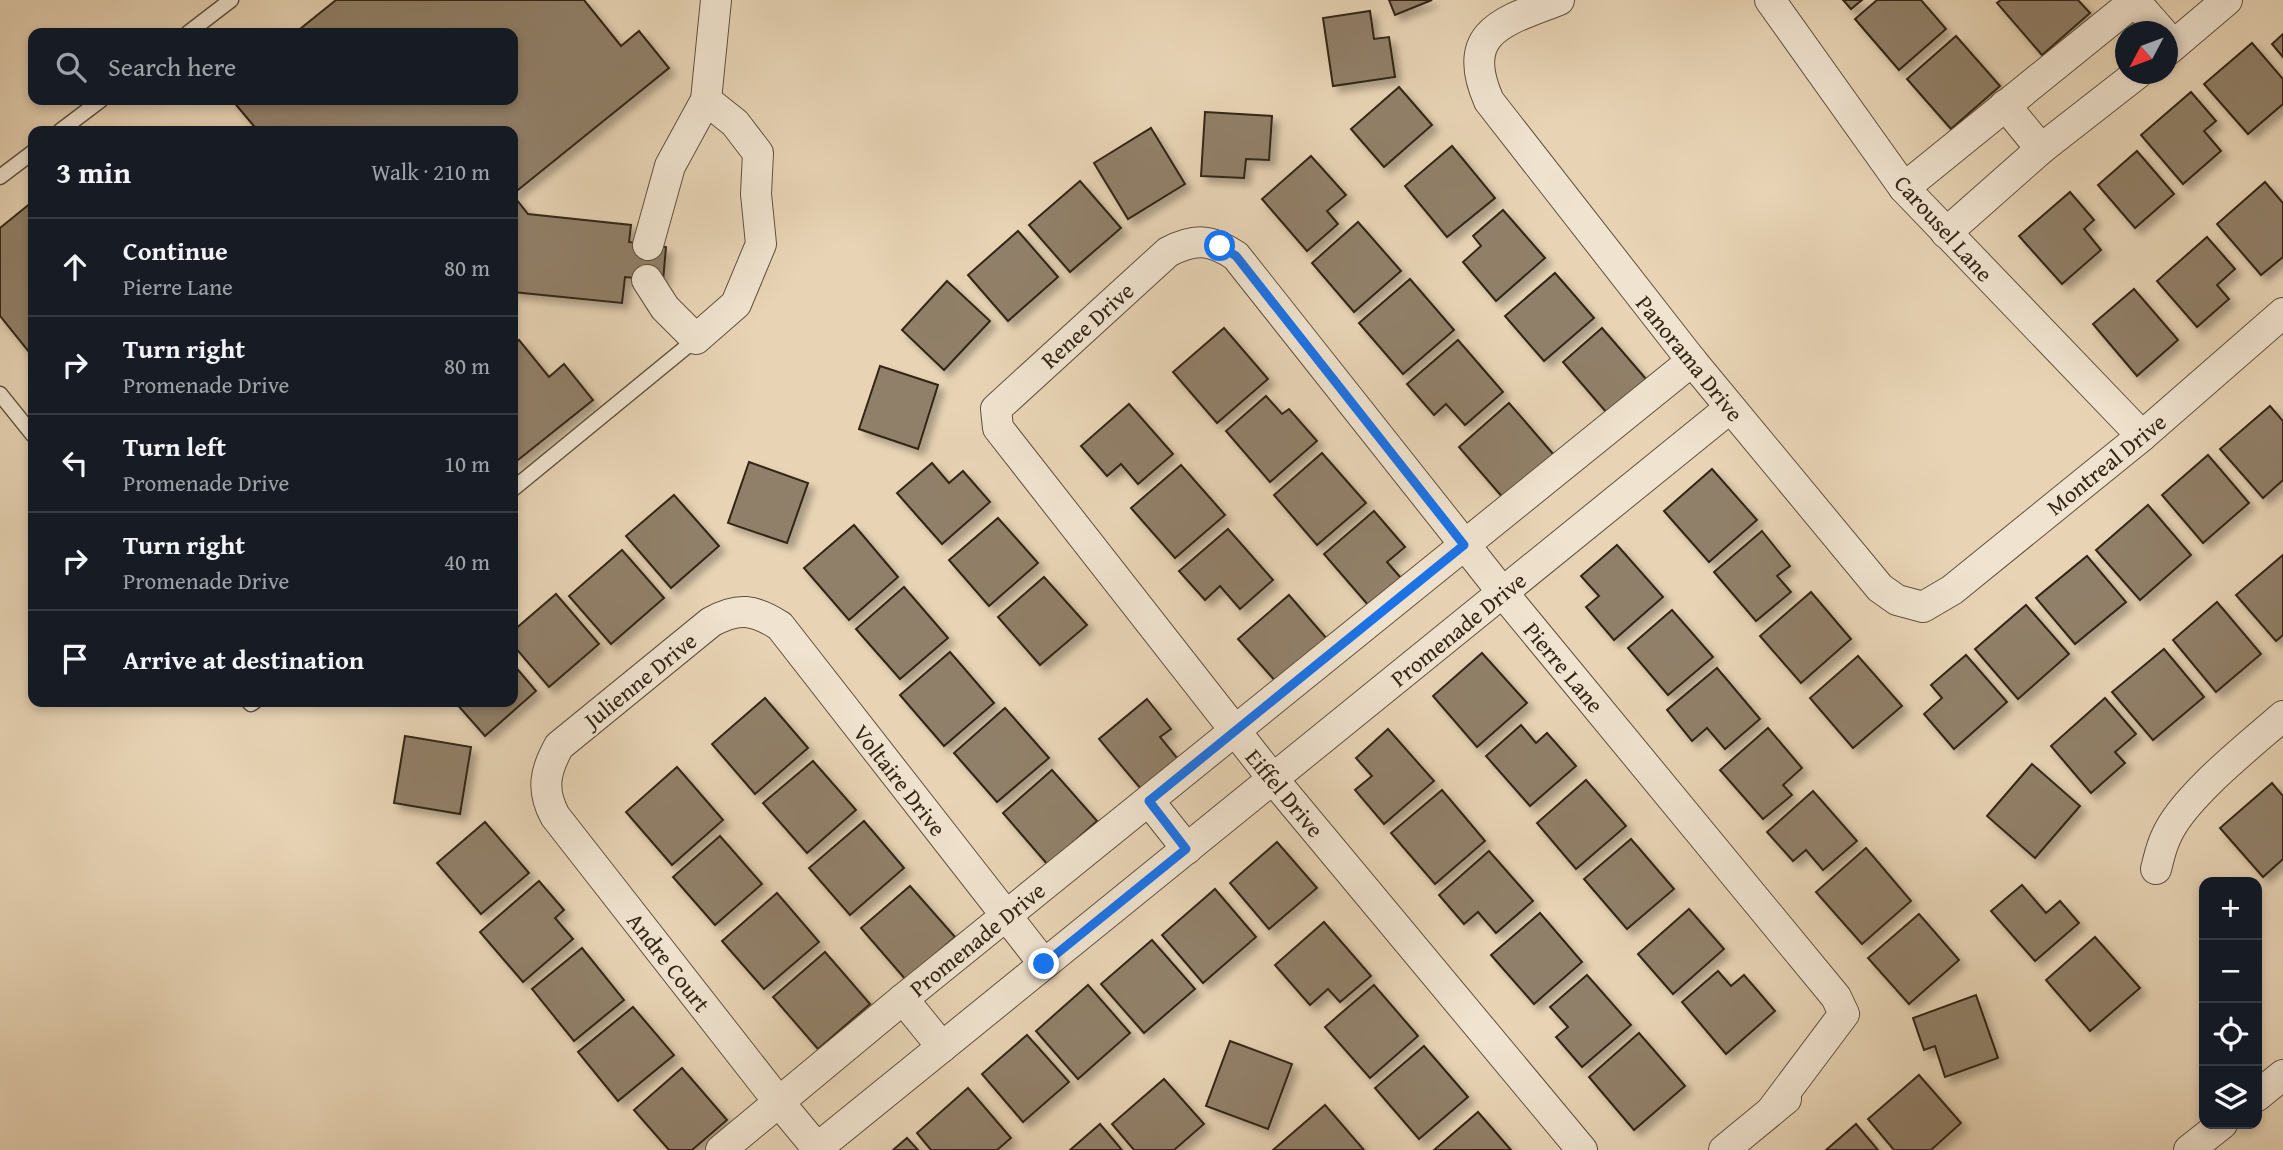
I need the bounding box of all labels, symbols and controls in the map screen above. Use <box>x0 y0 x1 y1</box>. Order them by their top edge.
north arrow <box>2115 21 2178 84</box>
search box <box>28 28 518 105</box>
text: Search here <box>108 47 236 86</box>
icon: search <box>52 48 90 86</box>
text: 3 min <box>56 150 131 194</box>
text: Walk · 210 m <box>371 155 490 188</box>
street label: Carousel Lane <box>1887 167 2001 289</box>
route start <box>1204 230 1235 261</box>
text: Continue <box>123 231 228 270</box>
icon: ahead <box>56 248 94 286</box>
text: 80 m <box>444 251 490 284</box>
text: Pierre Lane <box>123 270 233 303</box>
street label: Renee Drive <box>1033 274 1141 376</box>
street label: Panorama Drive <box>1629 288 1751 428</box>
text: Turn right <box>123 329 245 368</box>
icon: right <box>56 346 94 384</box>
text: 80 m <box>444 349 490 382</box>
text: Promenade Drive <box>123 368 289 401</box>
street label: Montreal Drive <box>2039 405 2173 523</box>
text: Turn left <box>123 427 226 466</box>
icon: left <box>56 444 94 482</box>
text: 10 m <box>444 447 490 480</box>
text: Promenade Drive <box>123 466 289 499</box>
text: Turn right <box>123 525 245 564</box>
icon: right <box>56 542 94 580</box>
text: 40 m <box>444 545 490 578</box>
text: Promenade Drive <box>123 564 289 597</box>
street label: Promenade Drive <box>1383 564 1533 694</box>
street label: Pierre Lane <box>1516 614 1612 720</box>
street label: Julienne Drive <box>574 624 703 738</box>
icon: arrive <box>56 640 94 678</box>
text: Arrive at destination <box>123 640 364 679</box>
street label: Voltaire Drive <box>846 717 954 843</box>
street label: Eiffel Drive <box>1238 742 1332 844</box>
street label: Promenade Drive <box>902 874 1052 1004</box>
map controls <box>2199 877 2262 1129</box>
button: + <box>2199 877 2262 940</box>
street label: Andre Court <box>620 905 718 1019</box>
button: − <box>2199 940 2262 1003</box>
route end <box>1028 948 1059 979</box>
button: locate <box>2199 1003 2262 1066</box>
button: layers <box>2199 1066 2262 1129</box>

